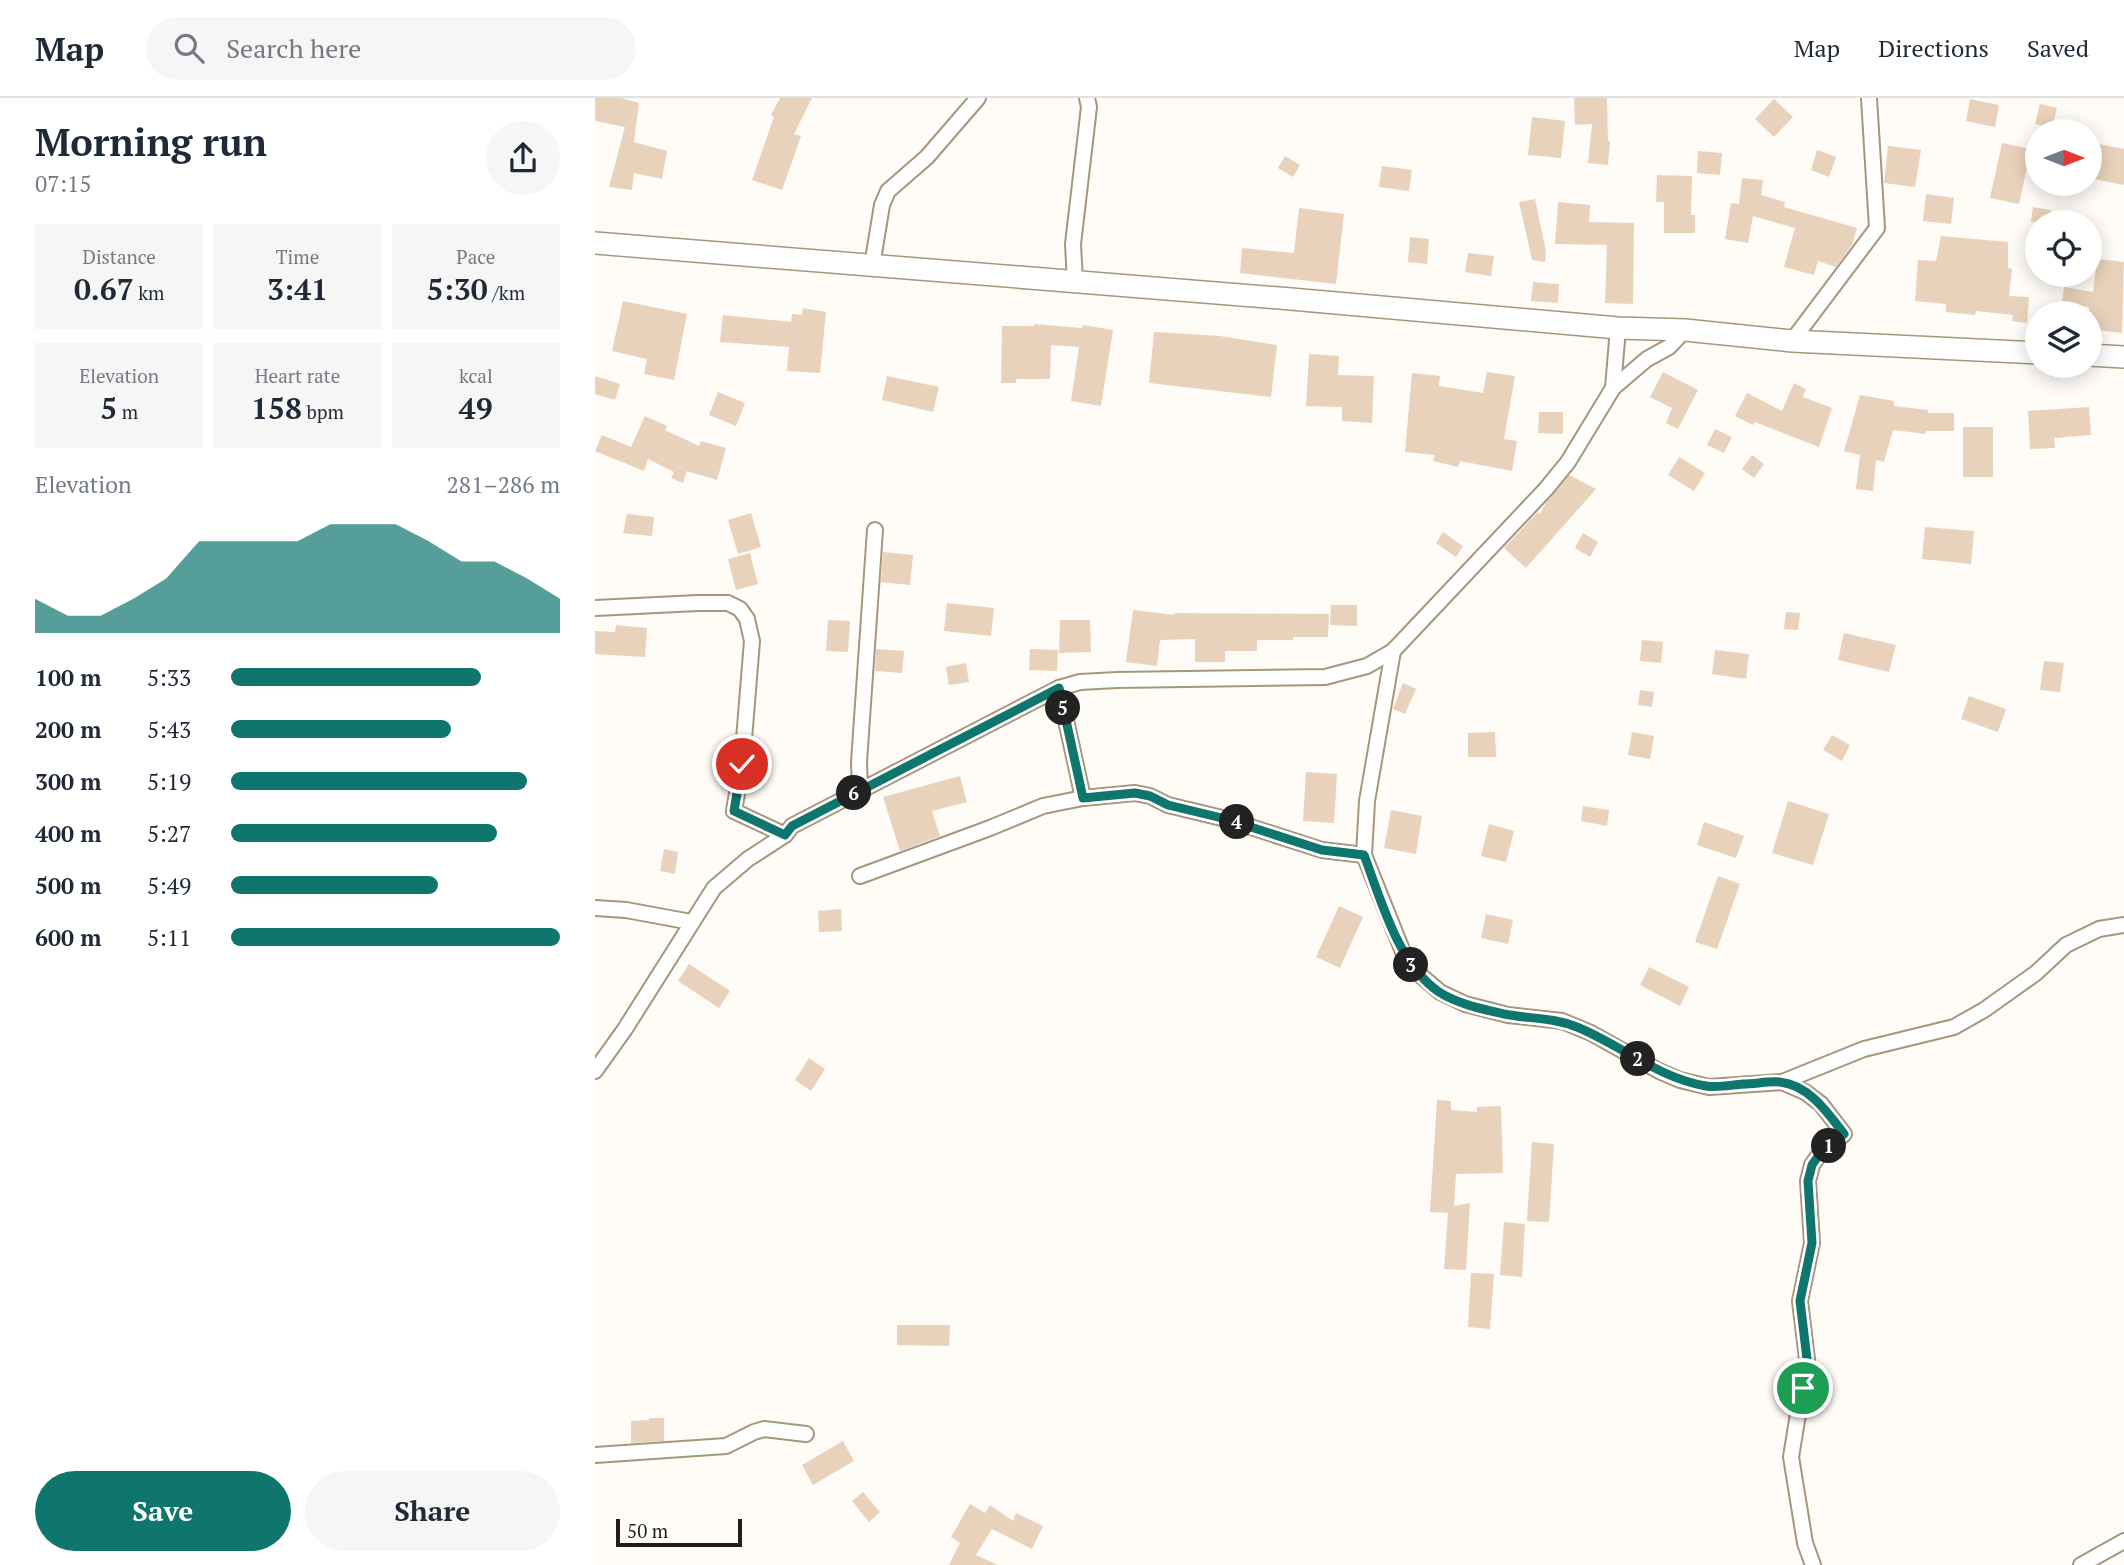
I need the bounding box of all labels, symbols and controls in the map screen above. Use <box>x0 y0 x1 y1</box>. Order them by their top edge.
search box <box>146 17 636 80</box>
text: Map <box>35 27 104 70</box>
icon: search <box>170 29 208 67</box>
text: Search here <box>226 31 361 65</box>
text: Map <box>1794 32 1840 64</box>
text: Directions <box>1878 32 1989 64</box>
text: Saved <box>2027 32 2089 64</box>
text: Morning run <box>35 117 267 167</box>
north arrow <box>2025 119 2102 196</box>
map controls <box>2025 119 2102 378</box>
button: share <box>486 121 560 195</box>
text: 07:15 <box>35 168 92 199</box>
button: locate <box>2025 210 2102 287</box>
text: Distance <box>82 244 156 269</box>
text: Time <box>276 244 319 269</box>
text: Pace <box>456 244 495 269</box>
text: 0.67 <box>74 269 134 309</box>
text: 3:41 <box>267 269 328 309</box>
text: 5:30 <box>427 269 488 309</box>
text: km <box>134 280 164 305</box>
text: /km <box>488 280 525 305</box>
button: layers <box>2025 301 2102 378</box>
text: Elevation <box>79 363 159 388</box>
text: Heart rate <box>255 363 340 388</box>
text: kcal <box>459 363 493 388</box>
text: 5 <box>100 388 117 428</box>
text: 158 <box>251 388 302 428</box>
text: 49 <box>459 388 493 428</box>
text: m <box>117 399 138 424</box>
text: bpm <box>302 399 344 424</box>
text: Elevation <box>35 469 132 500</box>
text: 281–286 m <box>447 469 560 500</box>
text: 100 m <box>35 662 101 693</box>
text: 5:33 <box>147 662 191 693</box>
pin: 5 <box>1045 690 1081 726</box>
text: 5 <box>1057 695 1068 720</box>
text: 200 m <box>35 714 101 745</box>
text: 5:43 <box>147 714 191 745</box>
pin <box>712 734 772 794</box>
icon: check <box>723 745 761 783</box>
text: 300 m <box>35 766 101 797</box>
text: 5:19 <box>147 766 191 797</box>
pin: 6 <box>837 776 871 810</box>
text: 6 <box>848 780 859 805</box>
pin: 4 <box>1219 804 1255 840</box>
text: 4 <box>1231 809 1242 834</box>
text: 400 m <box>35 818 101 849</box>
text: 5:27 <box>147 818 191 849</box>
text: 500 m <box>35 870 101 901</box>
text: 5:49 <box>147 870 191 901</box>
text: 600 m <box>35 922 101 953</box>
text: 5:11 <box>147 922 191 953</box>
pin: 3 <box>1393 948 1429 982</box>
text: 3 <box>1405 952 1416 977</box>
pin: 2 <box>1621 1042 1655 1076</box>
text: 2 <box>1632 1046 1643 1071</box>
pin: 1 <box>1811 1128 1847 1164</box>
text: 1 <box>1823 1133 1834 1158</box>
pin <box>1773 1358 1833 1418</box>
icon: arrive <box>1784 1369 1822 1407</box>
button: Save <box>35 1471 291 1551</box>
button: Share <box>305 1471 560 1551</box>
scale bar <box>616 1516 742 1548</box>
text: 50 m <box>627 1518 668 1543</box>

